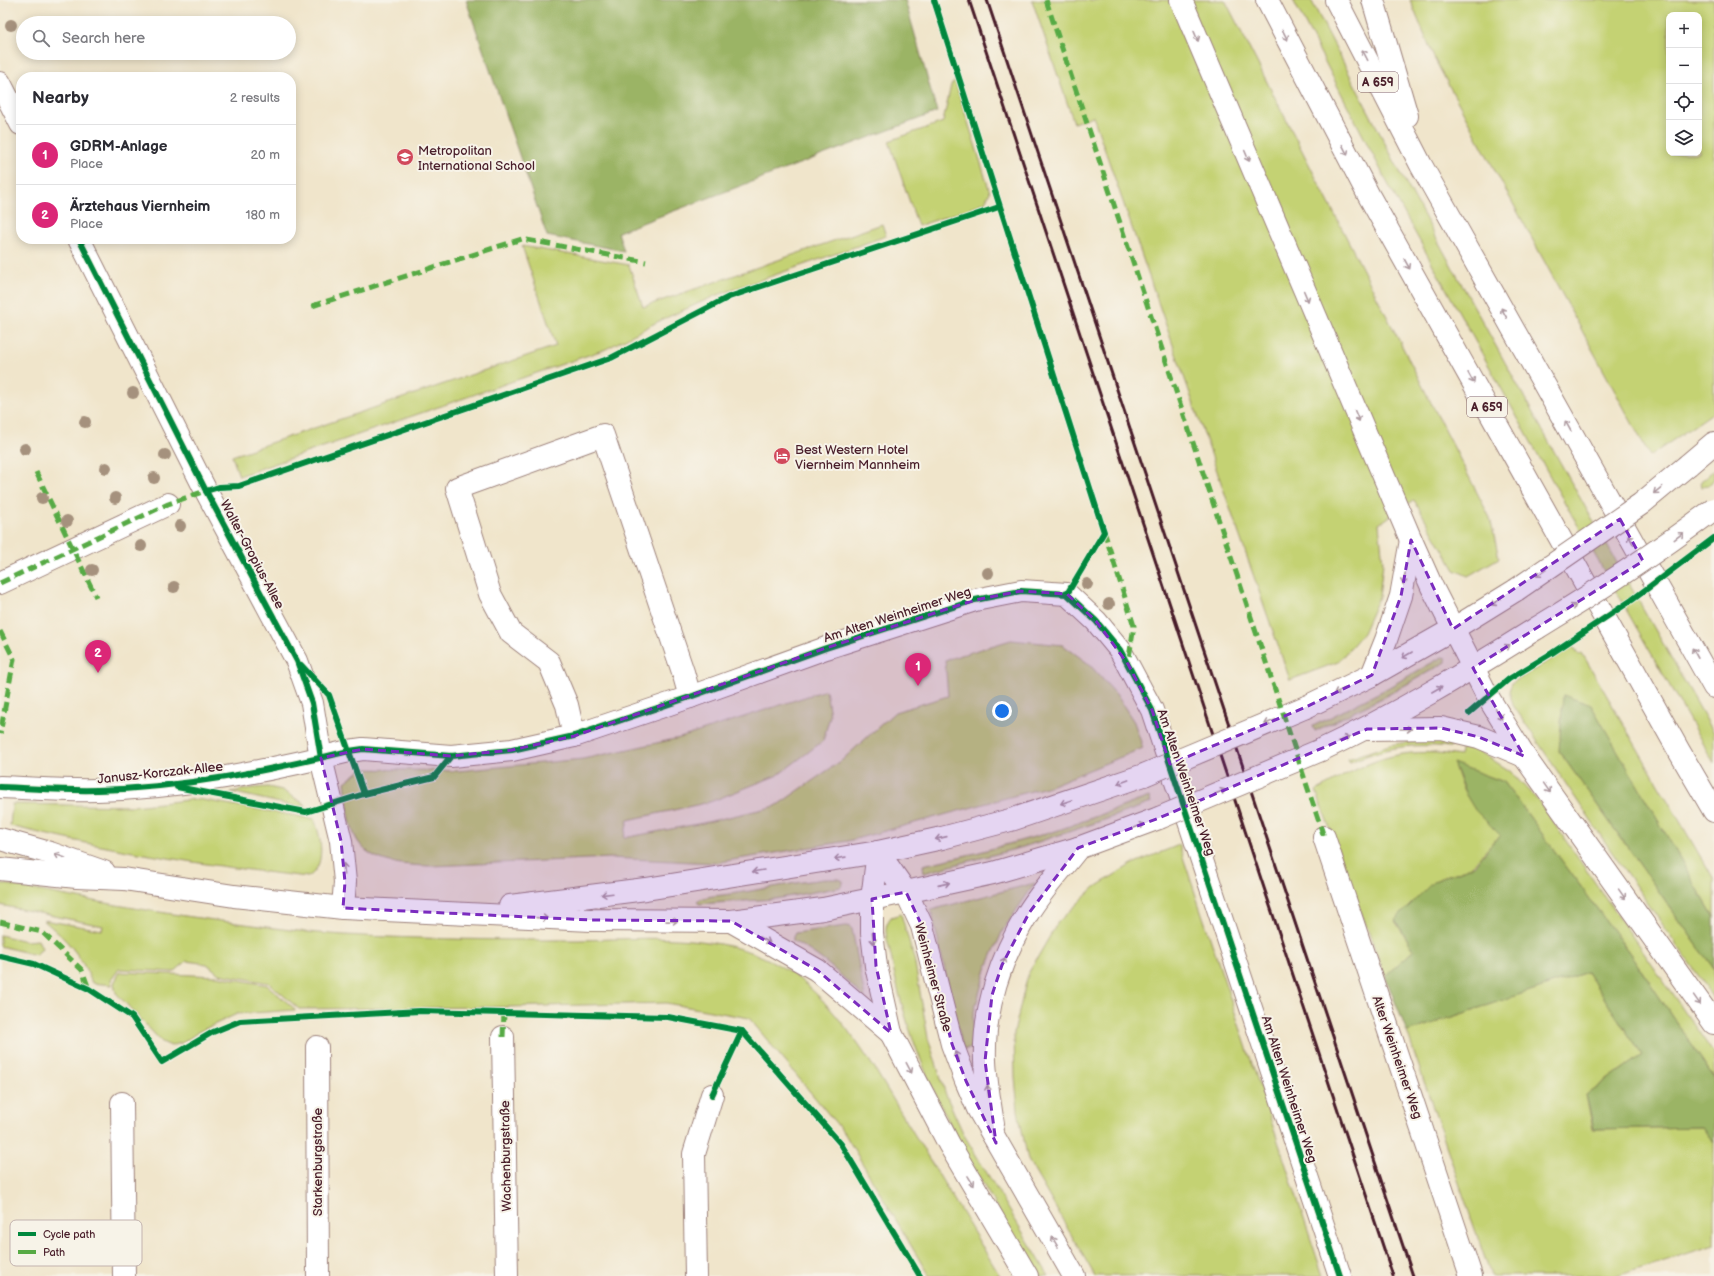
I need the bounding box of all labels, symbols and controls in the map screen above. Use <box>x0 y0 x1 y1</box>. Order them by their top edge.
map controls <box>1666 12 1702 156</box>
button: + <box>1666 12 1702 48</box>
search box <box>16 16 296 60</box>
icon: search <box>30 27 52 49</box>
one-way arrow <box>1282 28 1290 40</box>
text: Search here <box>62 29 145 48</box>
one-way arrow <box>1193 29 1200 41</box>
button: − <box>1666 48 1702 84</box>
one-way arrow <box>1360 50 1368 62</box>
road number: A 659 <box>1358 72 1398 92</box>
button: locate <box>1666 84 1702 120</box>
text: Nearby <box>32 88 89 108</box>
text: 2 results <box>230 90 280 106</box>
button: layers <box>1666 120 1702 156</box>
text: GDRM-Anlage <box>70 137 167 156</box>
place label: Metropolitan International School <box>418 143 535 174</box>
one-way arrow <box>1342 144 1349 156</box>
text: 1 <box>42 147 48 163</box>
text: 20 m <box>250 147 280 163</box>
school or university icon: Metropolitan International School <box>395 147 415 167</box>
one-way arrow <box>1243 149 1251 161</box>
text: Place <box>70 156 103 172</box>
text: Ärztehaus Viernheim <box>70 197 210 216</box>
text: 2 <box>41 207 49 223</box>
text: 180 m <box>245 207 280 223</box>
text: Place <box>70 216 103 232</box>
one-way arrow <box>1404 258 1412 270</box>
one-way arrow <box>1303 290 1311 302</box>
one-way arrow <box>1500 307 1508 319</box>
one-way arrow <box>1467 372 1475 384</box>
road number: A 659 <box>1467 397 1507 417</box>
one-way arrow <box>1354 409 1362 421</box>
one-way arrow <box>1563 420 1571 432</box>
place label: Best Western Hotel Viernheim Mannheim <box>795 442 920 473</box>
hotel icon: Best Western Hotel Viernheim Mannheim <box>772 446 792 466</box>
one-way arrow <box>1653 486 1664 495</box>
street label: Walter-Gropius-Allee <box>217 497 288 612</box>
one-way arrow <box>1673 532 1684 540</box>
one-way arrow <box>1627 534 1635 546</box>
one-way arrow <box>1535 569 1546 577</box>
one-way arrow <box>1400 572 1408 585</box>
street label: Am Alten Weinheimer Weg <box>821 584 973 646</box>
one-way arrow <box>1491 598 1502 606</box>
one-way arrow <box>1565 603 1577 611</box>
pin: 2 <box>85 640 111 673</box>
one-way arrow <box>1499 644 1510 652</box>
one-way arrow <box>1691 647 1698 659</box>
one-way arrow <box>1401 651 1413 659</box>
pin: 1 <box>905 653 931 686</box>
one-way arrow <box>1431 684 1443 692</box>
one-way arrow <box>1333 688 1345 695</box>
your location <box>992 701 1012 721</box>
street label: Am Alten Weinheimer Weg <box>1153 707 1219 858</box>
one-way arrow <box>1495 708 1503 720</box>
one-way arrow <box>1264 719 1276 726</box>
one-way arrow <box>1399 725 1412 733</box>
one-way arrow <box>1337 735 1349 742</box>
street label: Janusz-Korczak-Allee <box>96 758 224 788</box>
one-way arrow <box>1117 779 1130 786</box>
one-way arrow <box>1543 782 1551 793</box>
one-way arrow <box>1214 788 1226 796</box>
one-way arrow <box>1060 799 1073 806</box>
one-way arrow <box>1132 822 1144 830</box>
one-way arrow <box>935 835 948 843</box>
one-way arrow <box>55 852 67 860</box>
one-way arrow <box>833 854 846 862</box>
one-way arrow <box>340 863 348 876</box>
one-way arrow <box>752 867 765 875</box>
one-way arrow <box>938 879 951 887</box>
one-way arrow <box>1618 888 1626 899</box>
one-way arrow <box>601 890 614 898</box>
one-way arrow <box>535 914 548 922</box>
one-way arrow <box>665 917 678 925</box>
street label: Weinheimer Straße <box>911 921 955 1034</box>
one-way arrow <box>869 931 877 944</box>
one-way arrow <box>759 936 771 944</box>
one-way arrow <box>1000 958 1008 970</box>
street label: Alter Weinheimer Weg <box>1368 994 1426 1121</box>
one-way arrow <box>1693 994 1701 1005</box>
street label: Am Alten Weinheimer Weg <box>1258 1013 1320 1165</box>
one-way arrow <box>953 1051 960 1064</box>
one-way arrow <box>906 1061 913 1073</box>
one-way arrow <box>984 1085 992 1098</box>
street label: Wachenburgstraße <box>497 1100 515 1212</box>
street label: Starkenburgstraße <box>310 1108 326 1216</box>
one-way arrow <box>968 1175 976 1187</box>
legend <box>10 1220 142 1266</box>
text: Cycle path <box>43 1228 95 1241</box>
one-way arrow <box>1050 1236 1058 1248</box>
text: Path <box>43 1246 65 1259</box>

